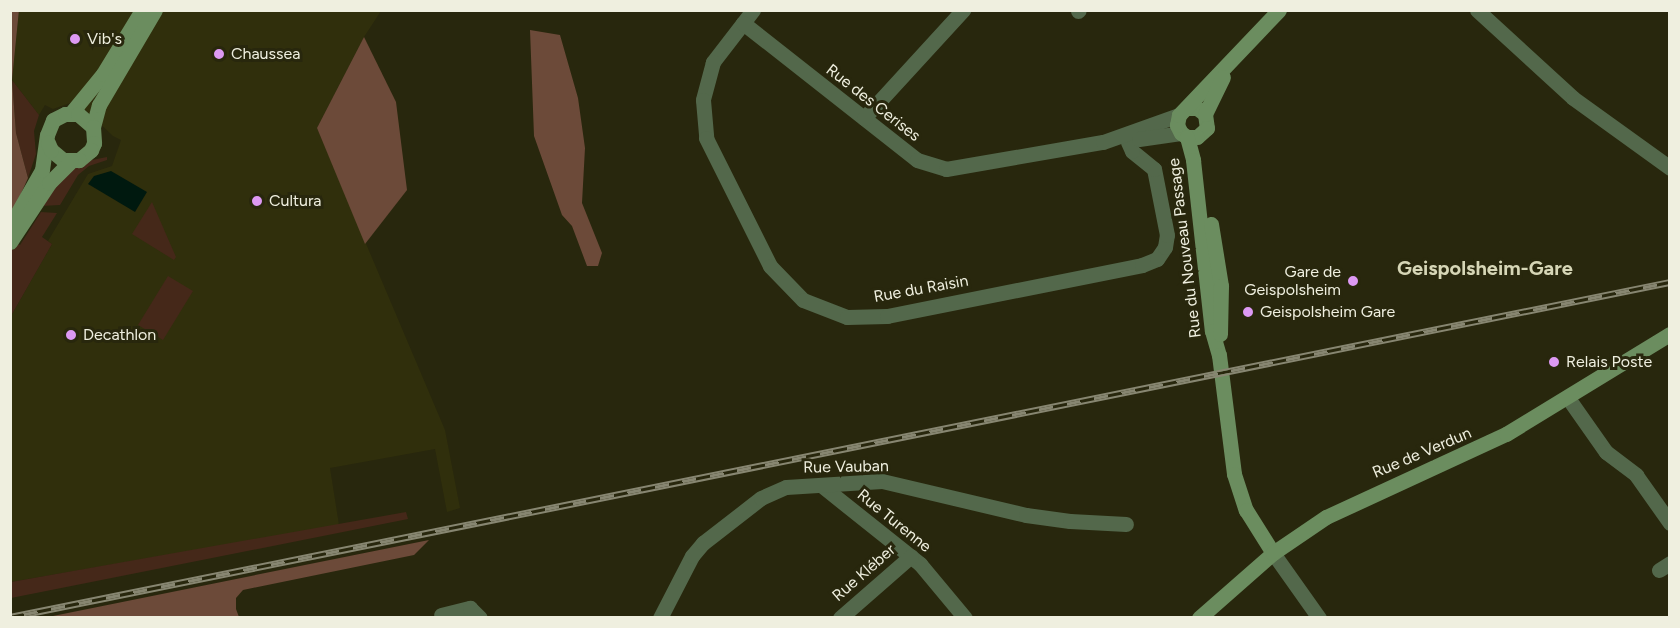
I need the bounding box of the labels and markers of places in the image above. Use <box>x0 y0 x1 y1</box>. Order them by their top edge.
place label: Vib's <box>87 29 122 49</box>
marker: Vib's <box>68 32 82 46</box>
place label: Chaussea <box>231 44 300 64</box>
marker: Chaussea <box>212 47 226 61</box>
place label: Cultura <box>269 191 322 211</box>
marker: Cultura <box>250 194 264 208</box>
place label: Gare de Geispolsheim <box>1244 262 1341 300</box>
marker: Gare de Geispolsheim <box>1346 274 1360 288</box>
place label: Geispolsheim Gare <box>1260 302 1395 322</box>
marker: Geispolsheim Gare <box>1241 305 1255 319</box>
place label: Decathlon <box>83 325 156 345</box>
marker: Decathlon <box>64 328 78 342</box>
place label: Relais Poste <box>1566 352 1652 372</box>
marker: Relais Poste <box>1547 355 1561 369</box>

